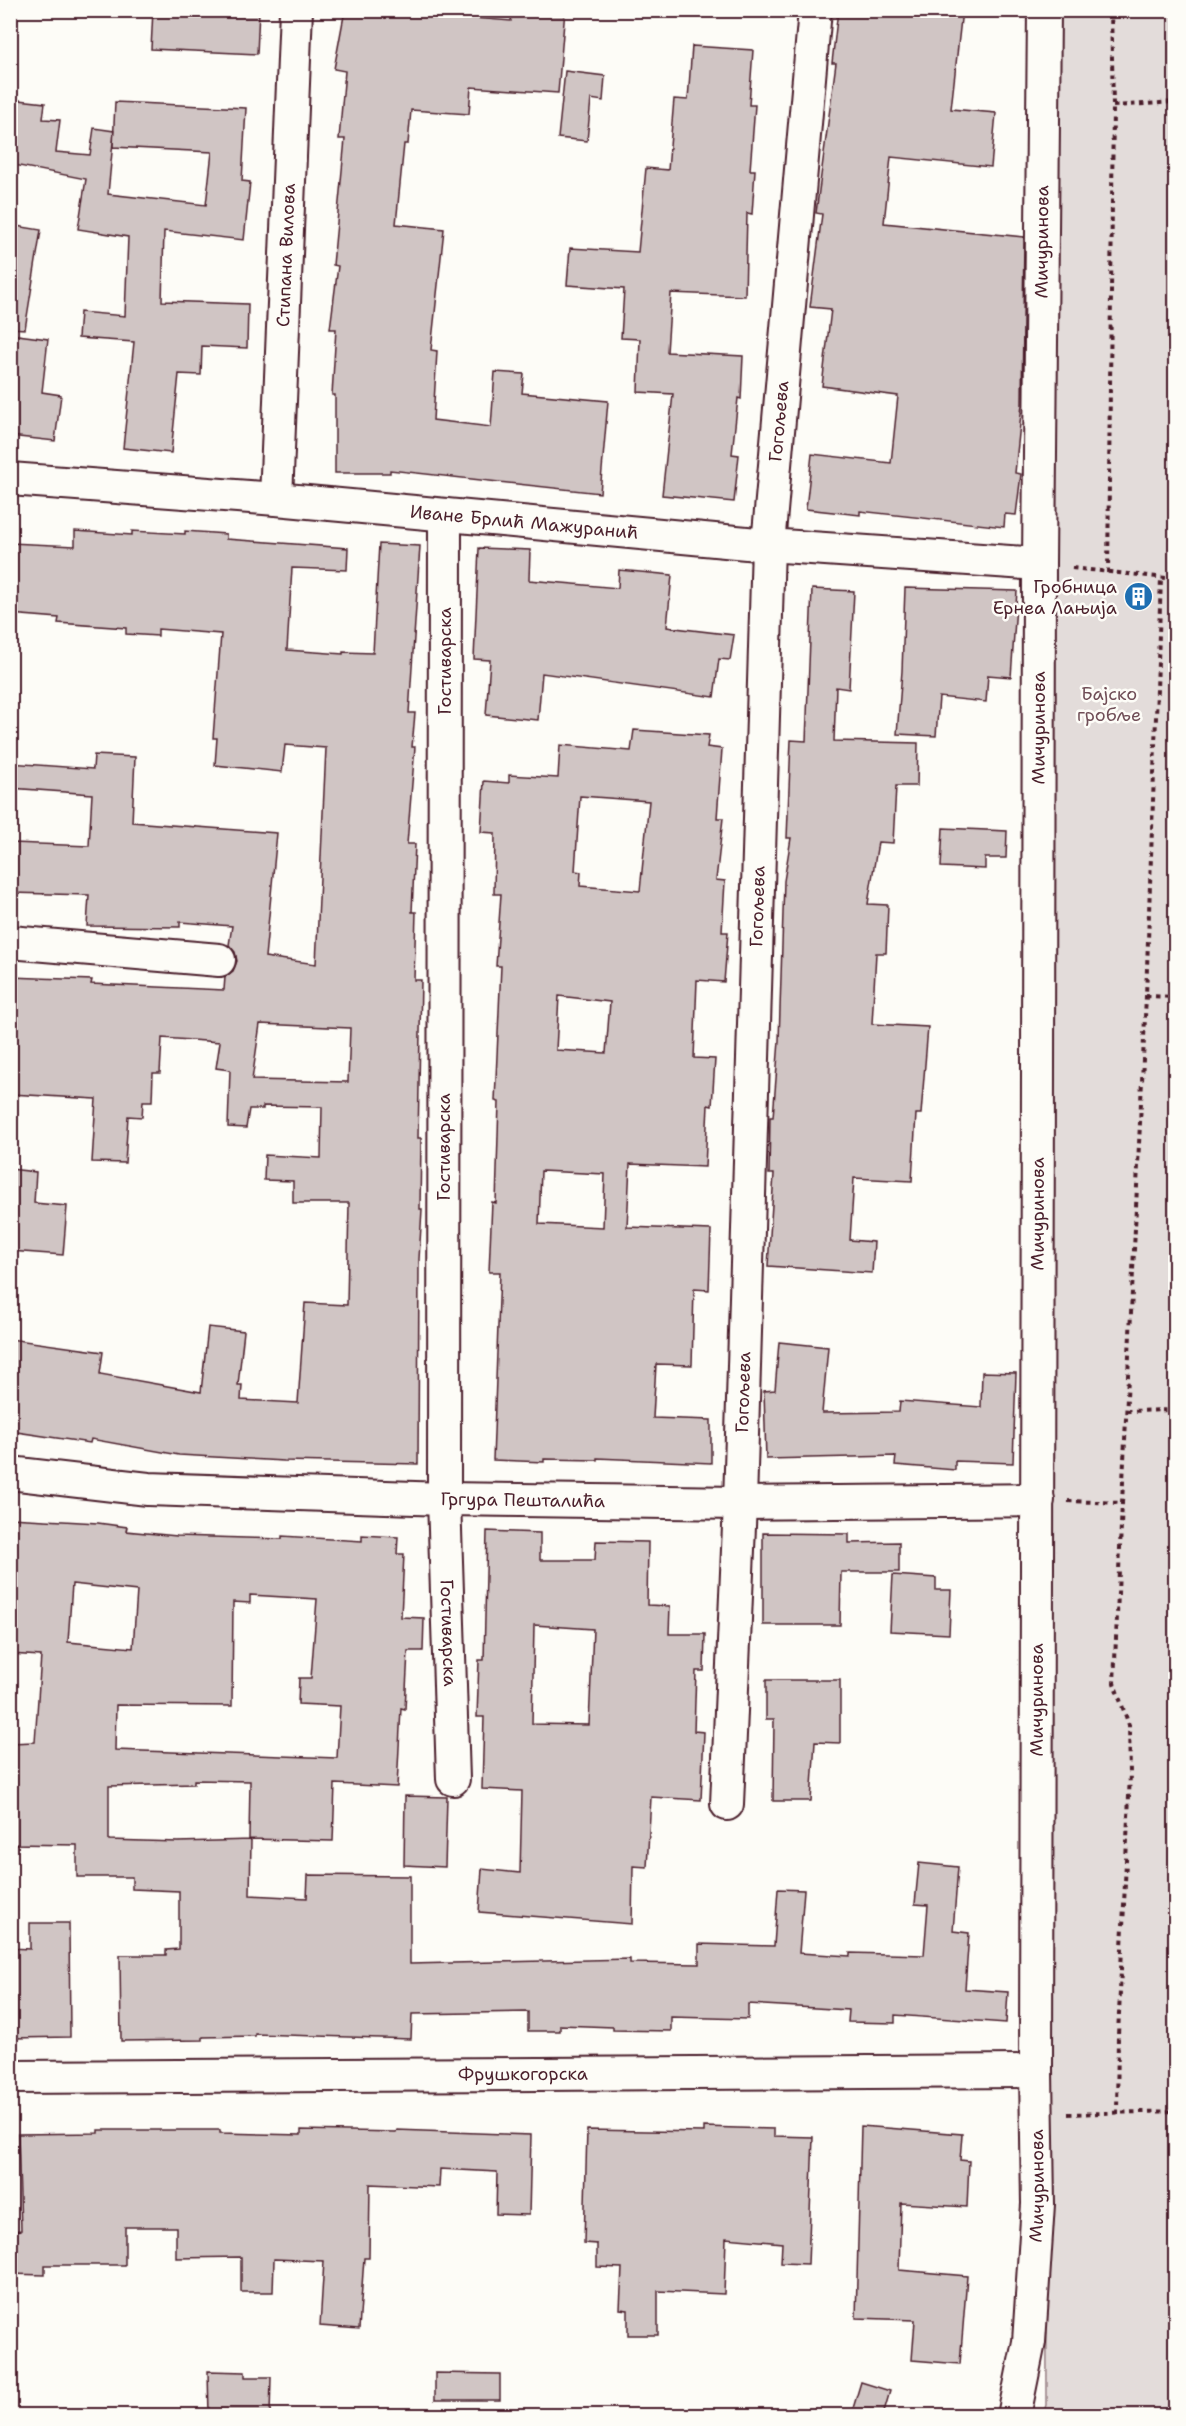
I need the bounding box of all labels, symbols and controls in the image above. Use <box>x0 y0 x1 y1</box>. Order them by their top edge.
street label: Стипана Вилова <box>271 183 301 328</box>
street label: Мичуринова <box>1029 185 1054 298</box>
street label: Гогољева <box>763 380 794 463</box>
street label: Иване Брлић Мажуранић <box>409 500 639 545</box>
place label: Гробница Ернеа Лањија <box>993 575 1117 620</box>
building icon: Гробница Ернеа Лањија <box>1122 581 1154 613</box>
street label: Гостиварска <box>433 607 457 715</box>
street label: Мичуринова <box>1027 671 1051 784</box>
park label: Бајско гробље <box>1077 682 1141 727</box>
street label: Гогољева <box>744 866 771 947</box>
street label: Гостиварска <box>432 1093 456 1201</box>
street label: Мичуринова <box>1026 1157 1050 1270</box>
street label: Гогољева <box>730 1351 756 1433</box>
street label: Гргура Пешталића <box>441 1487 605 1513</box>
street label: Гостиварска <box>435 1579 462 1687</box>
street label: Мичуринова <box>1025 1643 1049 1756</box>
street label: Фрушкогорска <box>458 2062 588 2086</box>
street label: Мичуринова <box>1024 2129 1050 2243</box>

